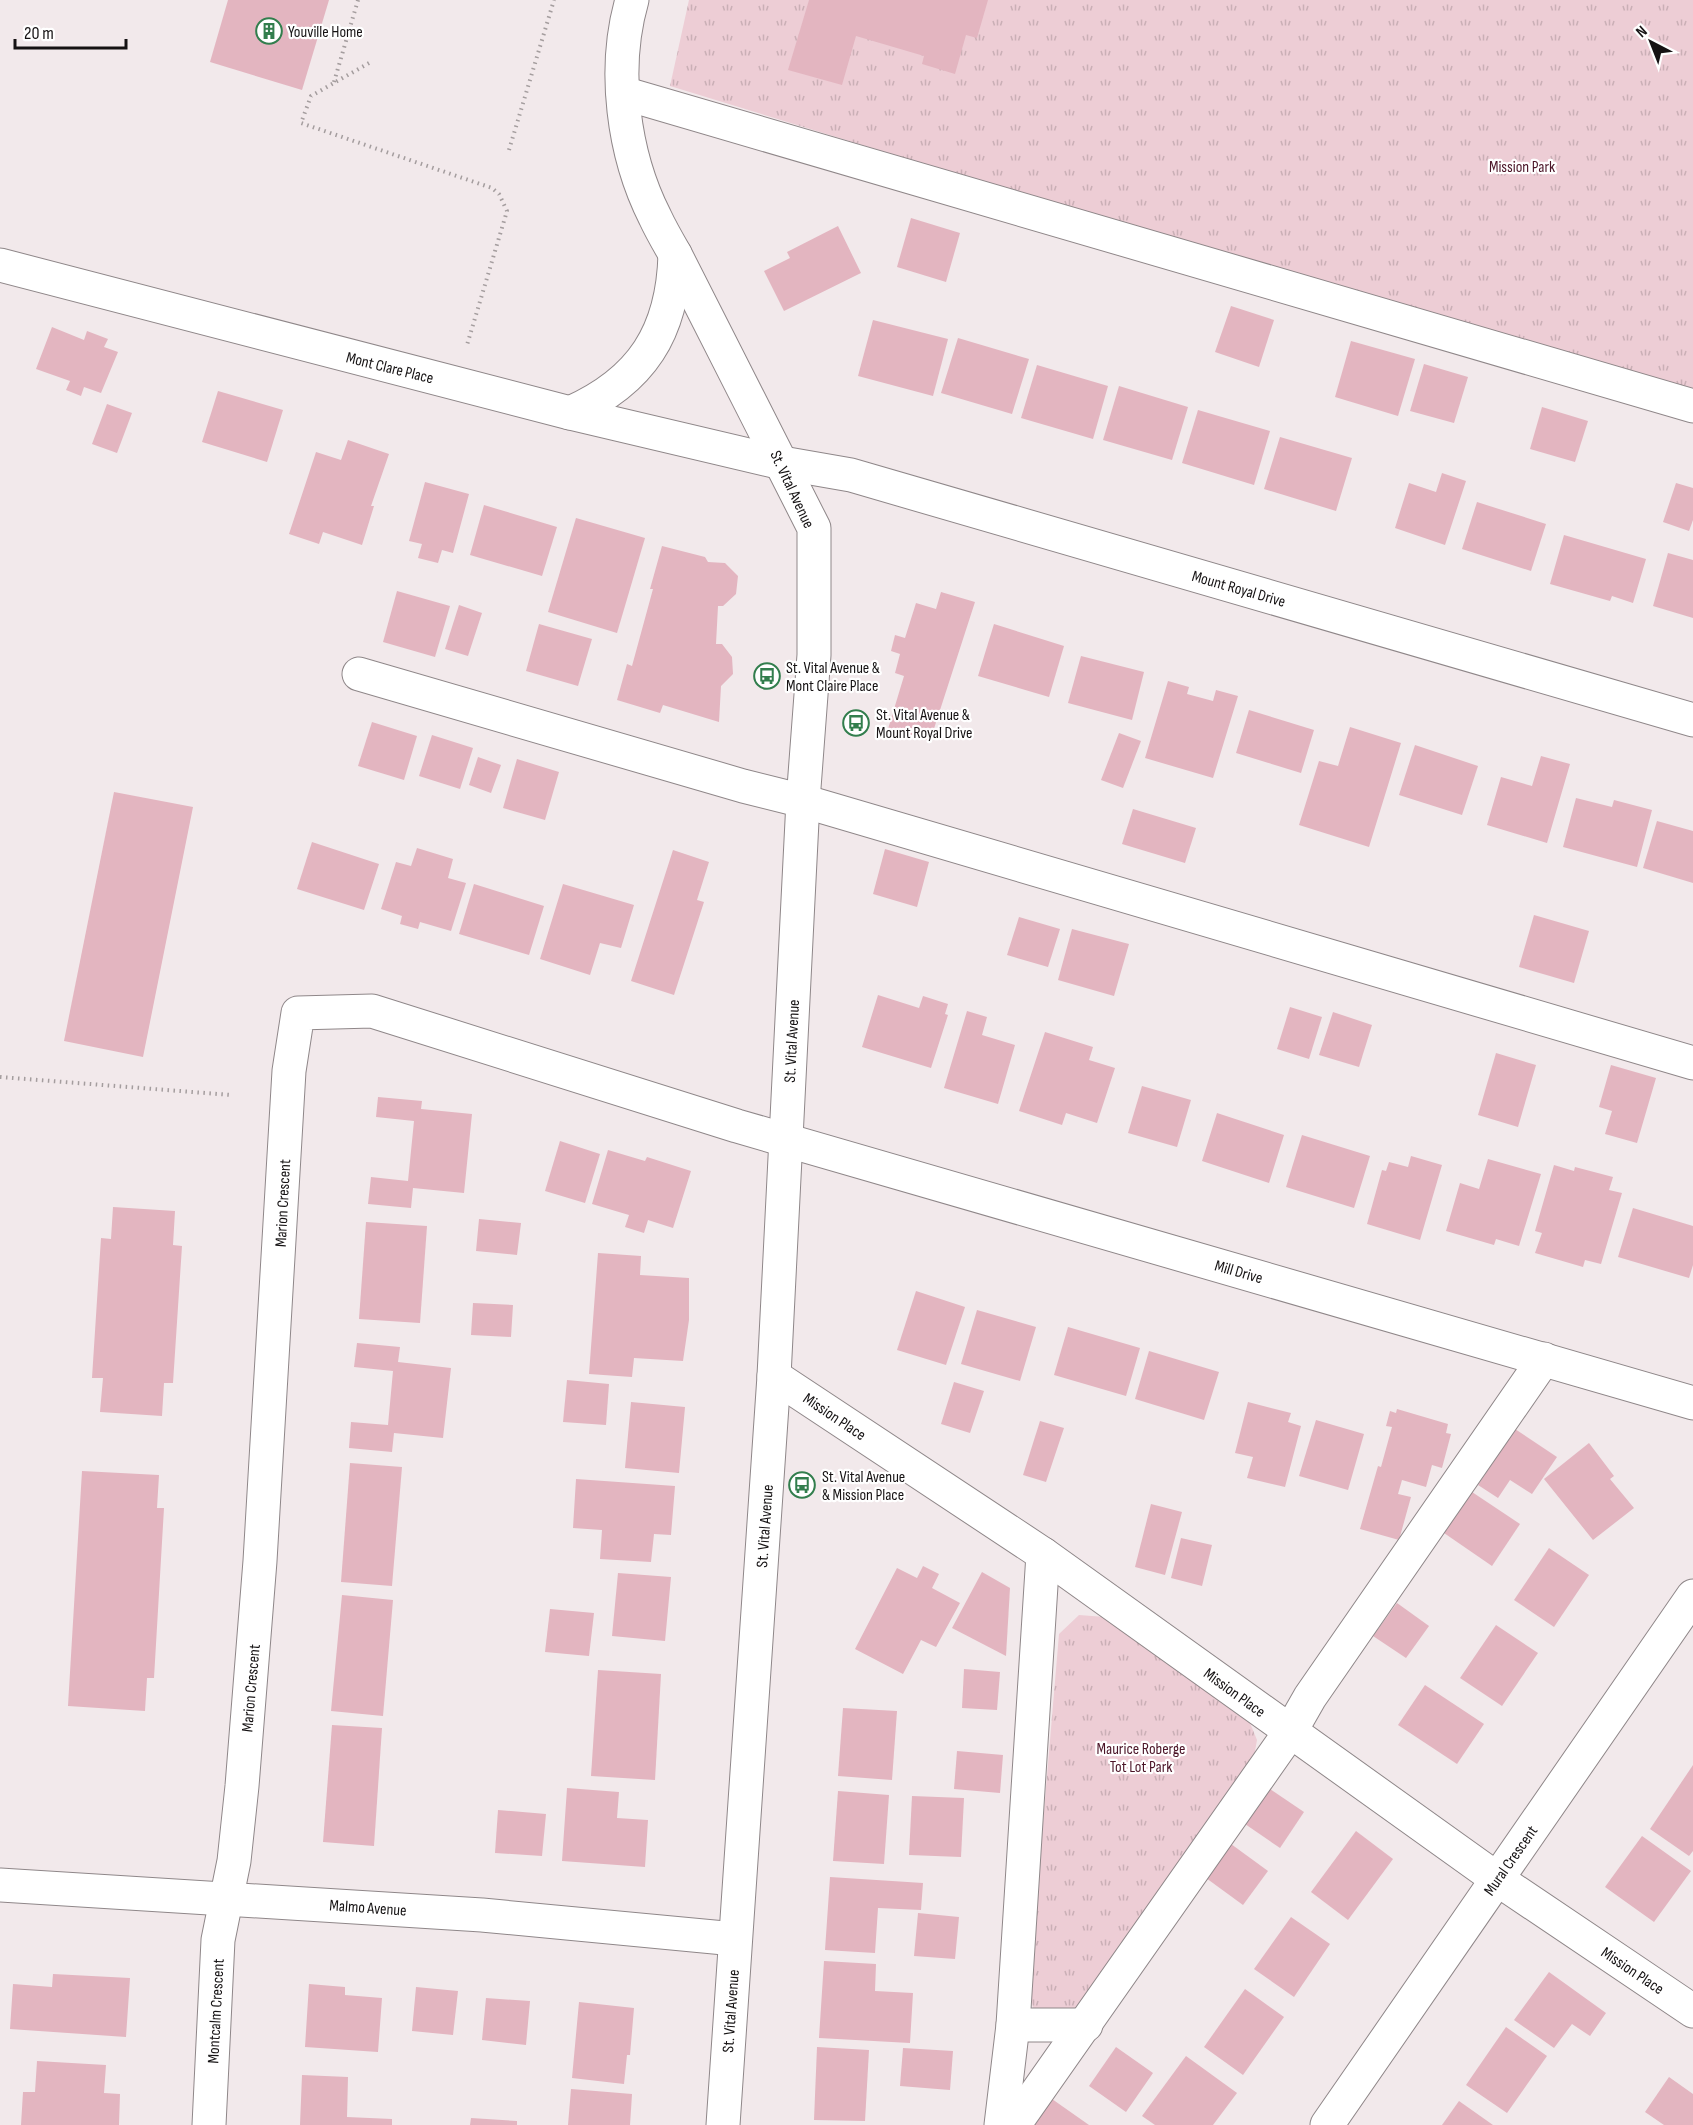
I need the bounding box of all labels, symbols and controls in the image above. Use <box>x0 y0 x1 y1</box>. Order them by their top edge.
scale bar <box>15 12 126 50</box>
north arrow <box>1621 12 1681 72</box>
building icon: Youville Home <box>254 16 284 46</box>
text: N <box>1632 22 1651 42</box>
text: 20 m <box>24 23 54 44</box>
place label: Youville Home <box>288 23 363 42</box>
park label: Mission Park <box>1489 158 1555 177</box>
street label: Mont Clare Place <box>344 348 435 388</box>
street label: St. Vital Avenue <box>765 448 818 531</box>
street label: Mount Royal Drive <box>1190 567 1288 612</box>
place label: St. Vital Avenue & Mont Claire Place <box>786 659 880 696</box>
bus stop icon: St. Vital Avenue & Mont Claire Place <box>752 661 782 691</box>
place label: St. Vital Avenue & Mount Royal Drive <box>876 706 972 743</box>
bus stop icon: St. Vital Avenue & Mount Royal Drive <box>841 708 871 738</box>
street label: St. Vital Avenue <box>781 999 804 1083</box>
street label: Marion Crescent <box>272 1158 295 1248</box>
street label: Mill Drive <box>1212 1257 1265 1288</box>
street label: Mission Place <box>799 1389 869 1445</box>
place label: St. Vital Avenue & Mission Place <box>822 1468 905 1505</box>
bus stop icon: St. Vital Avenue & Mission Place <box>787 1470 817 1500</box>
street label: St. Vital Avenue <box>753 1484 778 1568</box>
street label: Marion Crescent <box>238 1643 265 1733</box>
street label: Mission Place <box>1200 1665 1269 1722</box>
park label: Maurice Roberge Tot Lot Park <box>1096 1740 1186 1777</box>
street label: Mural Crescent <box>1480 1822 1542 1899</box>
street label: Malmo Avenue <box>329 1896 407 1921</box>
street label: Mission Place <box>1597 1943 1667 1999</box>
street label: Montcalm Crescent <box>204 1958 229 2064</box>
street label: St. Vital Avenue <box>719 1969 744 2053</box>

